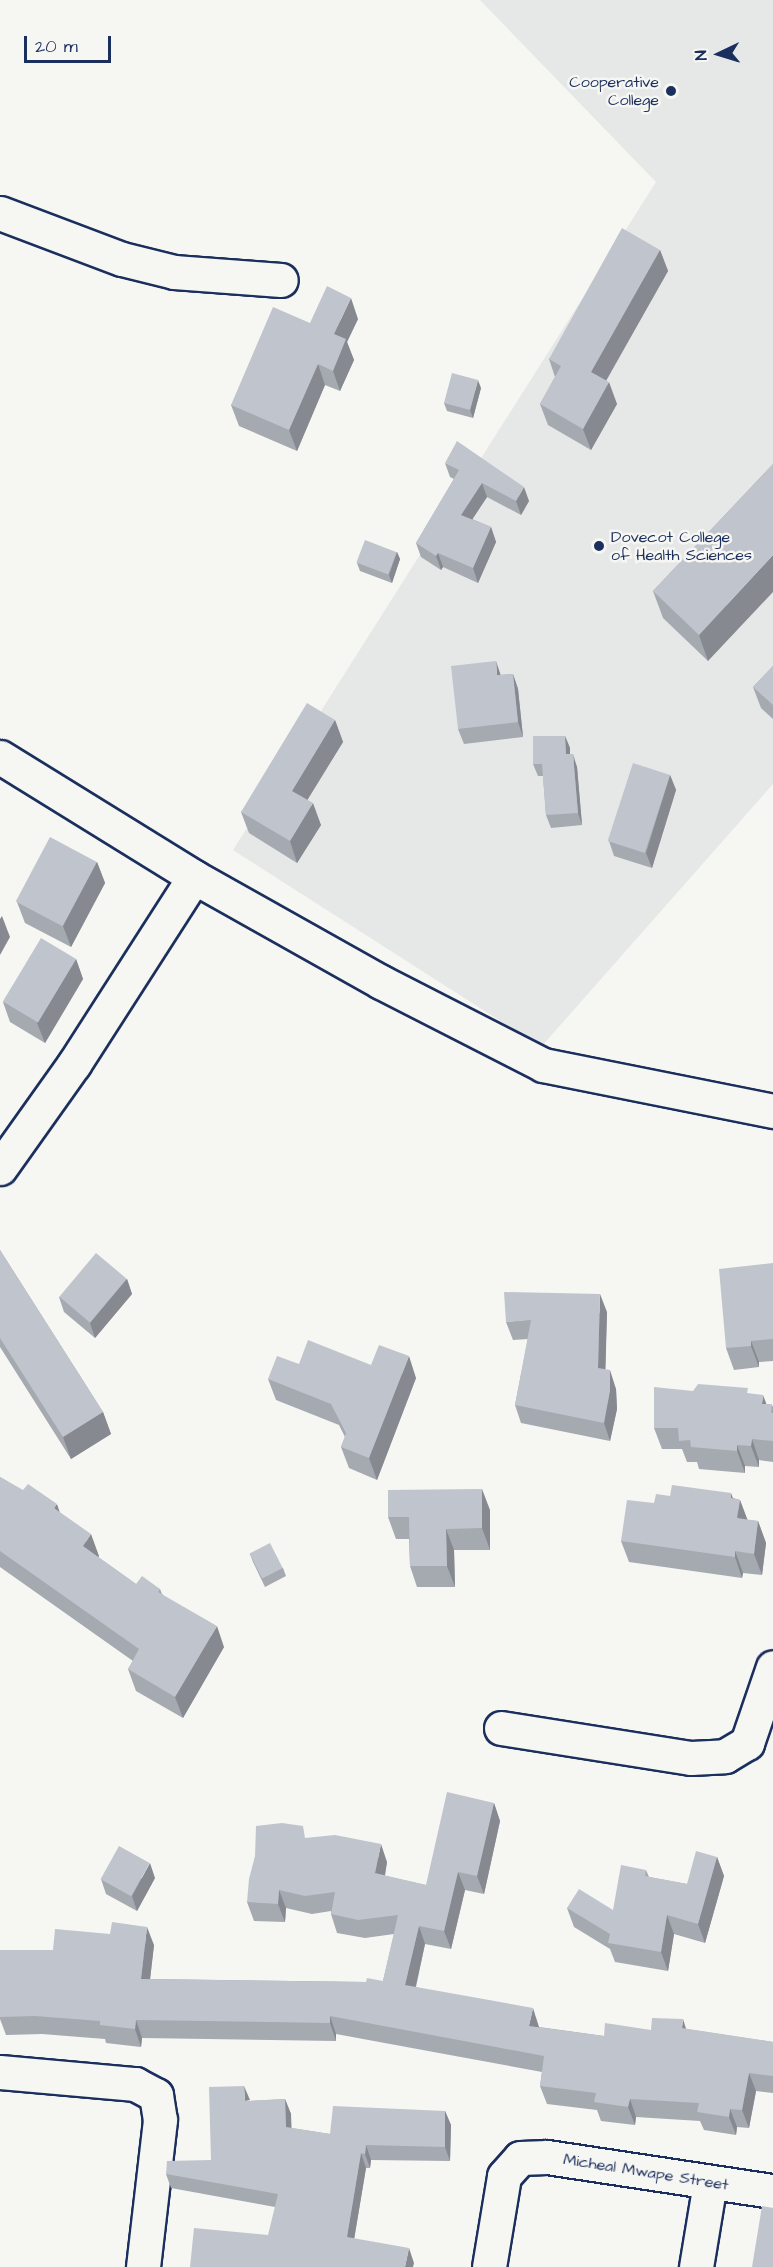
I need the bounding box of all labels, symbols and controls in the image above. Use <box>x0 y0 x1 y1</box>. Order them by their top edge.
scale bar <box>27 24 114 62</box>
north arrow <box>689 24 749 84</box>
text: 20 m <box>35 34 78 59</box>
text: N <box>690 49 712 61</box>
place label: Cooperative College <box>569 72 659 110</box>
marker: Cooperative College <box>664 84 678 98</box>
place label: Dovecot College of Health Sciences <box>611 527 752 565</box>
marker: Dovecot College of Health Sciences <box>592 539 606 553</box>
street label: Micheal Mwape Street <box>562 2149 730 2195</box>

